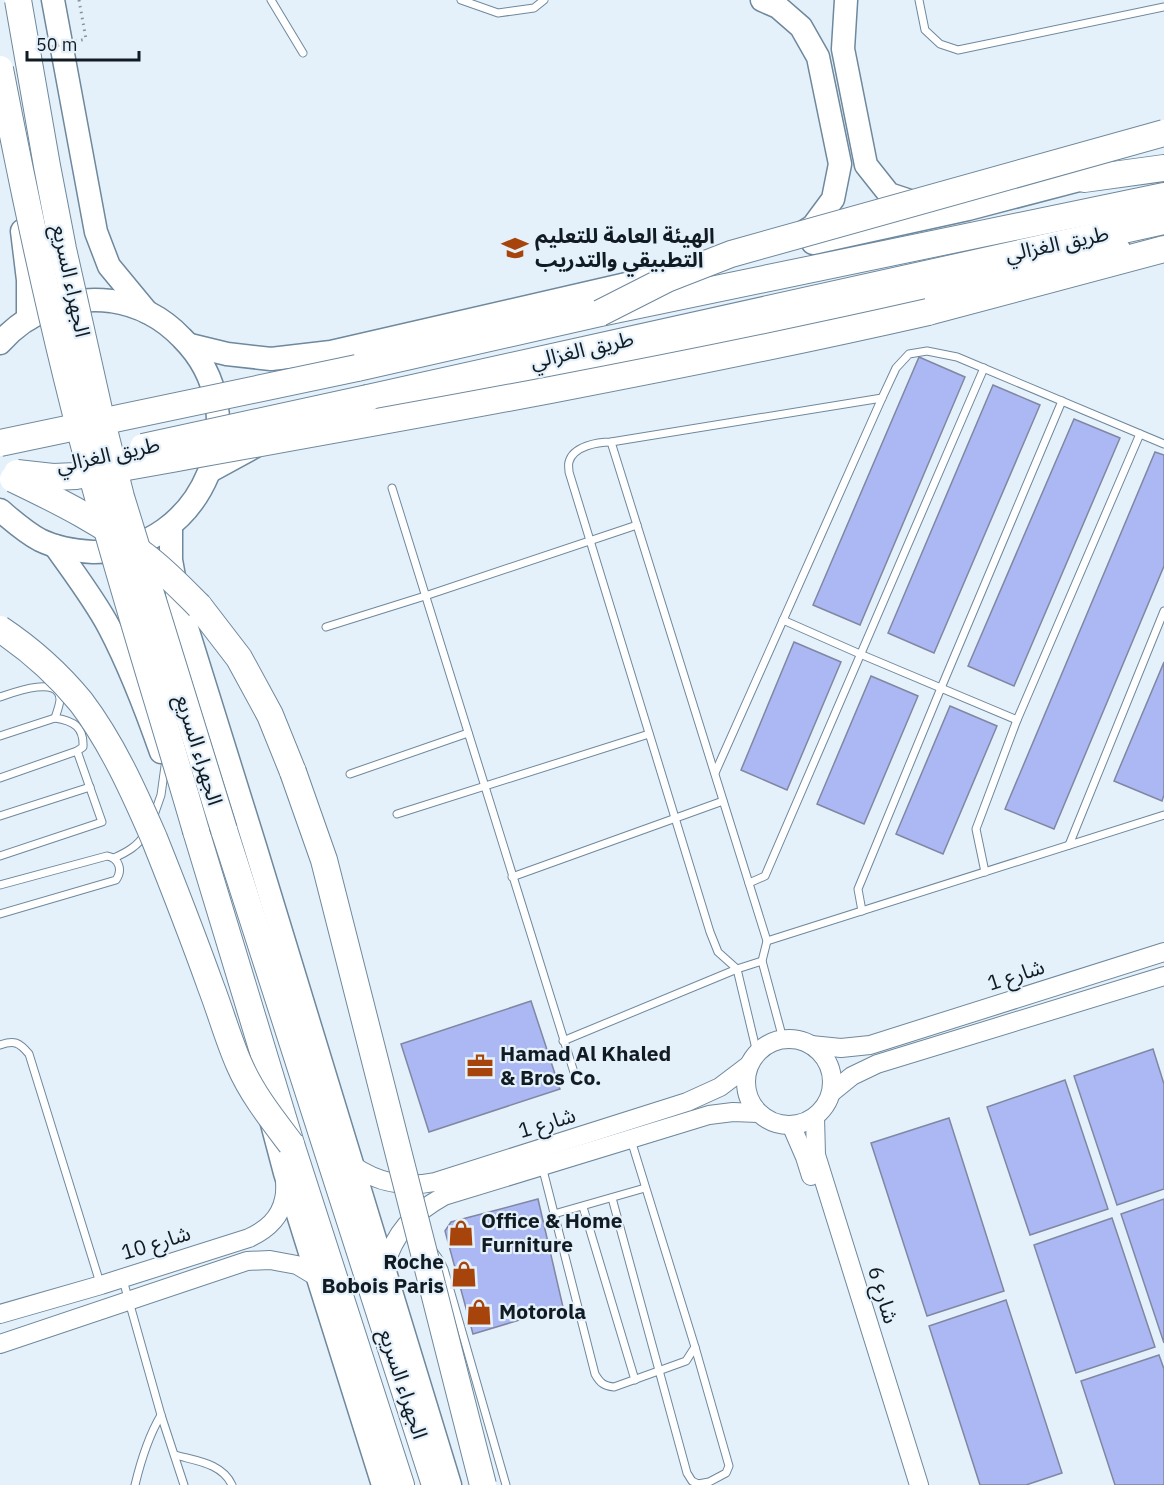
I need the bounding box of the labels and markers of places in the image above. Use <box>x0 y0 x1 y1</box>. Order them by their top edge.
place label: الهيئة العامة للتعليم التطبيقي والتدريب <box>535 221 715 277</box>
school or university icon: الهيئة العامة للتعليم التطبيقي والتدريب <box>500 233 530 263</box>
place label: Hamad Al Khaled & Bros Co. <box>500 1039 671 1091</box>
office icon: Hamad Al Khaled & Bros Co. <box>465 1051 495 1081</box>
place label: Office & Home Furniture <box>481 1206 623 1258</box>
shop icon: Office & Home Furniture <box>446 1218 476 1248</box>
place label: Roche Bobois Paris <box>322 1247 444 1299</box>
shop icon: Roche Bobois Paris <box>449 1259 479 1289</box>
shop icon: Motorola <box>464 1297 494 1327</box>
place label: Motorola <box>499 1297 586 1325</box>

